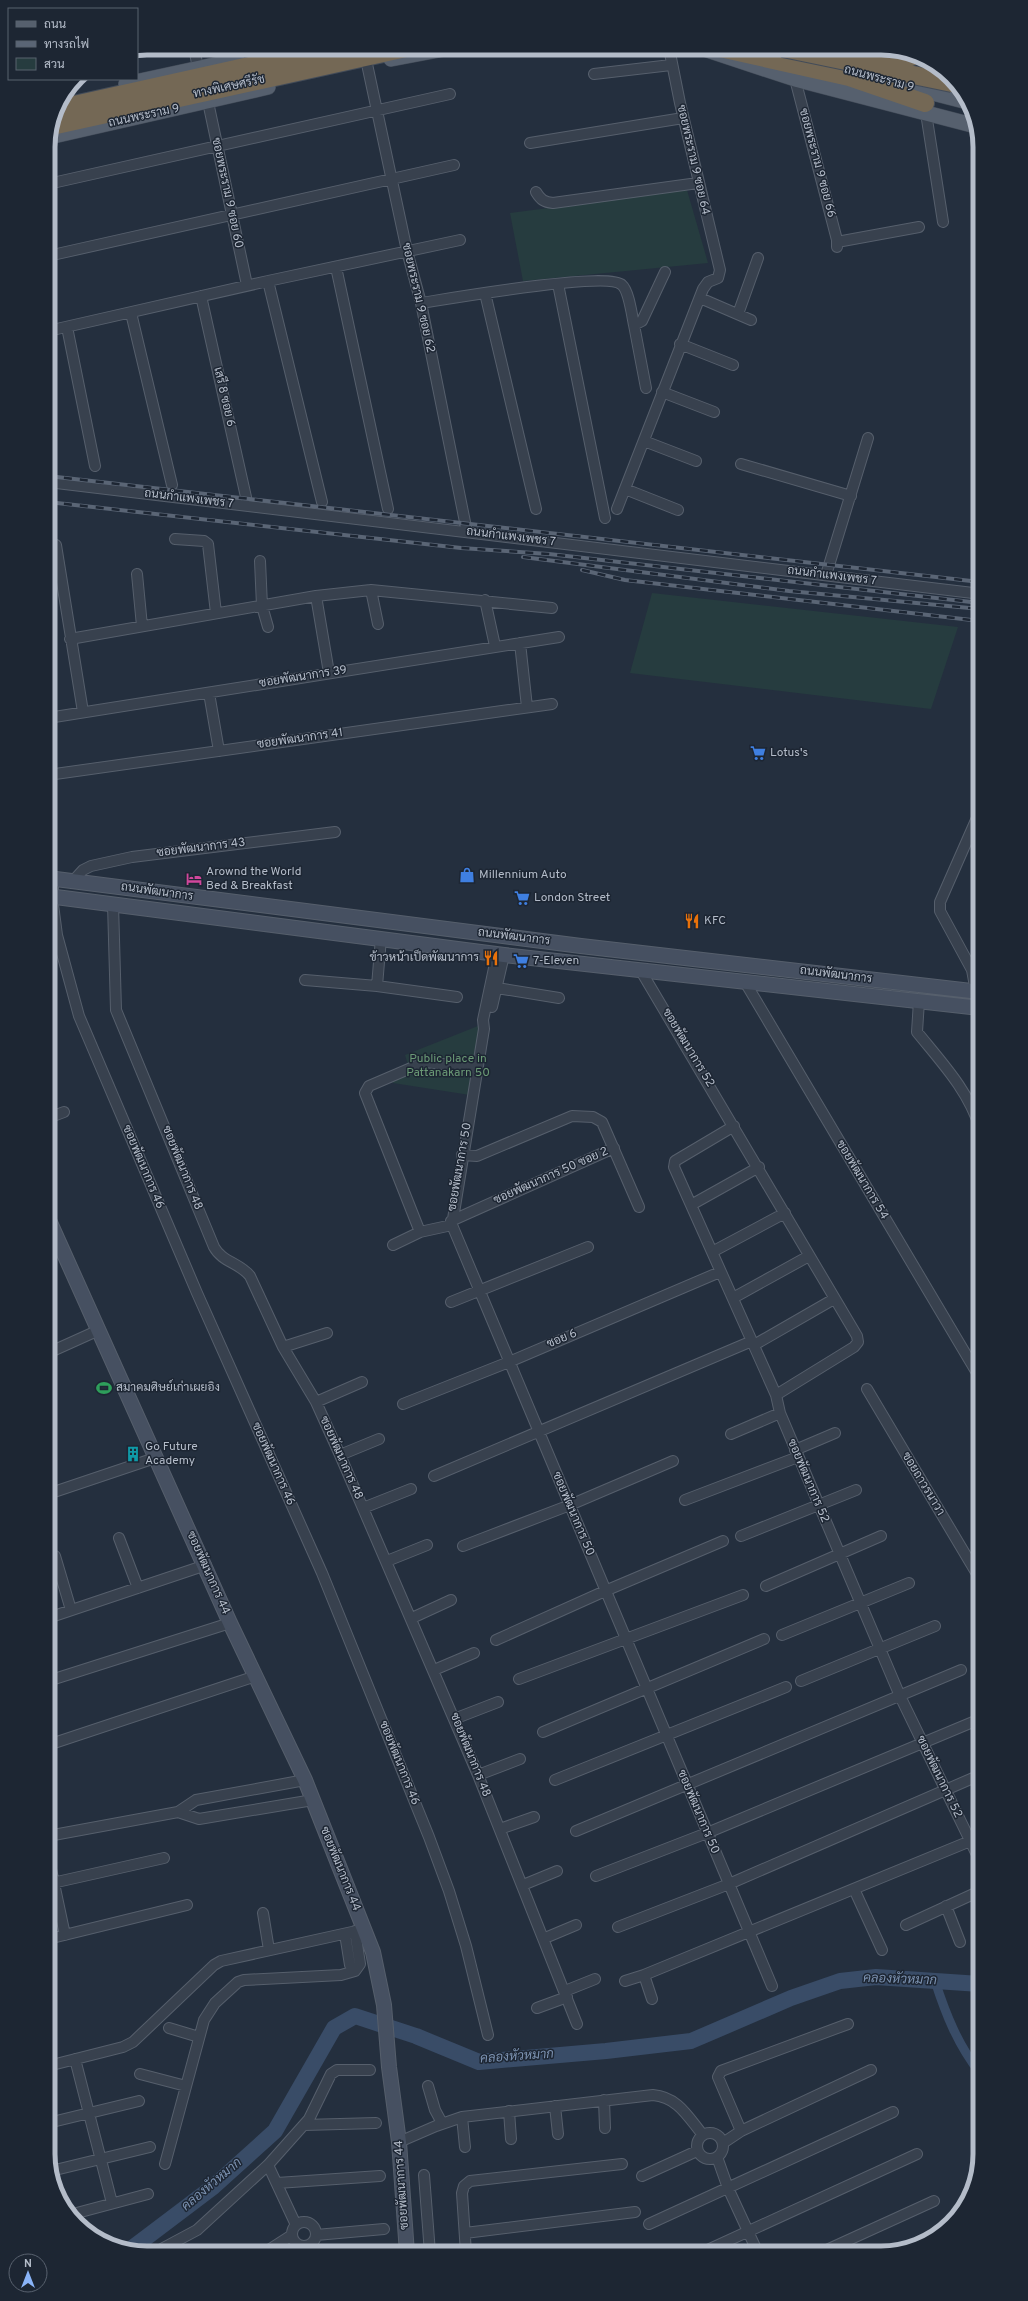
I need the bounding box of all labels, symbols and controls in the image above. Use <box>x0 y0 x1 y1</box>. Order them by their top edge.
legend <box>8 8 138 80</box>
text: ถนน <box>44 17 67 33</box>
text: ทางรถไฟ <box>44 36 89 53</box>
text: สวน <box>44 57 65 73</box>
street label: ถนนพระราม 9 <box>842 62 916 96</box>
street label: ทางพิเศษศรีรัช <box>191 71 266 102</box>
street label: ถนนพระราม 9 <box>107 101 181 131</box>
street label: ซอยพระราม 9 ซอย 64 <box>673 103 713 217</box>
street label: ซอยพระราม 9 ซอย 66 <box>795 107 839 219</box>
street label: ซอยพระราม 9 ซอย 60 <box>207 136 247 250</box>
street label: ซอยพระราม 9 ซอย 62 <box>398 241 438 355</box>
street label: เสรี 8 ซอย 6 <box>209 365 240 428</box>
street label: ถนนกำแพงเพชร 7 <box>143 486 235 512</box>
street label: ถนนกำแพงเพชร 7 <box>465 524 557 550</box>
street label: ถนนกำแพงเพชร 7 <box>786 563 878 589</box>
street label: ซอยพัฒนาการ 39 <box>258 662 348 692</box>
street label: ซอยพัฒนาการ 41 <box>256 725 344 753</box>
supermarket icon: Lotus's <box>749 744 767 762</box>
place label: Lotus's <box>770 745 808 761</box>
street label: ซอยพัฒนาการ 43 <box>156 835 246 861</box>
place label: Arownd the World Bed & Breakfast <box>206 864 301 894</box>
shop icon: Millennium Auto <box>458 866 476 884</box>
place label: Millennium Auto <box>479 867 567 883</box>
hotel icon: Arownd the World Bed & Breakfast <box>185 870 203 888</box>
street label: ถนนพัฒนาการ <box>120 879 194 905</box>
supermarket icon: London Street <box>513 889 531 907</box>
place label: London Street <box>534 890 610 906</box>
restaurant icon: KFC <box>683 912 701 930</box>
place label: KFC <box>704 913 726 929</box>
street label: ถนนพัฒนาการ <box>477 925 551 949</box>
place label: ข้าวหน้าเป็ดพัฒนาการ <box>370 949 479 966</box>
restaurant icon: ข้าวหน้าเป็ดพัฒนาการ <box>482 949 500 967</box>
supermarket icon: 7-Eleven <box>512 952 530 970</box>
place label: 7-Eleven <box>533 953 579 969</box>
street label: ถนนพัฒนาการ <box>799 963 873 987</box>
street label: ซอยพัฒนาการ 52 <box>658 1006 718 1090</box>
park label: Public place in Pattanakarn 50 <box>406 1051 490 1081</box>
street label: ซอยพัฒนาการ 50 <box>444 1121 476 1213</box>
street label: ซอยพัฒนาการ 46 <box>118 1123 168 1211</box>
street label: ซอยพัฒนาการ 48 <box>158 1123 206 1213</box>
street label: ซอยพัฒนาการ 54 <box>832 1137 892 1223</box>
street label: ซอยพัฒนาการ 50 ซอย 2 <box>491 1143 611 1209</box>
street label: ซอย 6 <box>544 1326 580 1352</box>
sports icon: สมาคมศิษย์เก่าเผยอิง <box>95 1379 113 1397</box>
place label: สมาคมศิษย์เก่าเผยอิง <box>116 1379 220 1396</box>
street label: ซอยพัฒนาการ 48 <box>315 1414 367 1502</box>
street label: ซอยพัฒนาการ 46 <box>248 1420 298 1508</box>
street label: ซอยพัฒนาการ 52 <box>783 1437 833 1525</box>
place label: Go Future Academy <box>145 1439 198 1469</box>
building icon: Go Future Academy <box>124 1445 142 1463</box>
street label: ซอยถาวรนาวา <box>898 1449 948 1519</box>
street label: ซอยพัฒนาการ 50 <box>548 1470 598 1558</box>
street label: ซอยพัฒนาการ 44 <box>182 1529 234 1617</box>
street label: ซอยพัฒนาการ 48 <box>446 1710 494 1800</box>
street label: ซอยพัฒนาการ 46 <box>375 1719 423 1807</box>
street label: ซอยพัฒนาการ 52 <box>912 1733 966 1821</box>
street label: ซอยพัฒนาการ 50 <box>673 1768 723 1856</box>
street label: ซอยพัฒนาการ 44 <box>316 1824 364 1914</box>
water label: คลองหัวหมาก <box>863 1970 937 1989</box>
water label: คลองหัวหมาก <box>480 2045 554 2068</box>
street label: ซอยพัฒนาการ 44 <box>391 2140 413 2230</box>
water label: คลองหัวหมาก <box>178 2154 245 2215</box>
north arrow <box>8 2253 48 2293</box>
text: N <box>24 2257 32 2271</box>

